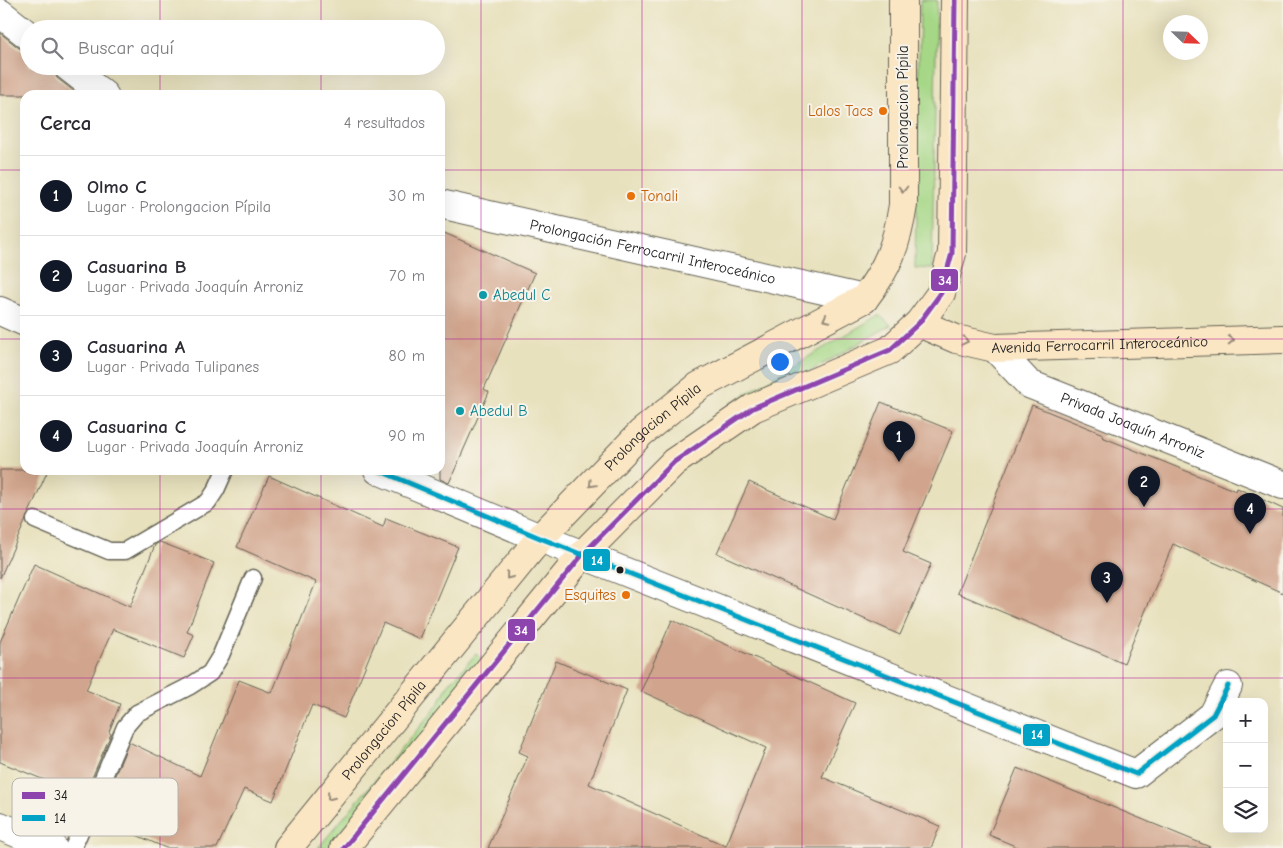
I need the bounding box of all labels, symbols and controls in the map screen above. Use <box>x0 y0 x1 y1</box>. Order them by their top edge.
north arrow <box>1163 15 1208 60</box>
search box <box>20 20 445 75</box>
icon: search <box>38 34 66 62</box>
text: Buscar aquí <box>78 37 174 59</box>
street label: Prolongacion Pípila <box>894 45 912 169</box>
place label: Lalos Tacs <box>808 102 873 120</box>
marker: Lalos Tacs <box>877 105 889 117</box>
text: Cerca <box>40 111 91 135</box>
text: 4 resultados <box>344 114 425 132</box>
text: Olmo C <box>87 176 147 198</box>
one-way arrow <box>898 185 908 193</box>
text: 1 <box>53 187 59 205</box>
text: 30 m <box>389 187 425 205</box>
place label: Tonali <box>641 187 678 205</box>
marker: Tonali <box>625 190 637 202</box>
text: Lugar · Prolongacion Pípila <box>87 198 271 216</box>
street label: Prolongación Ferrocarril Interoceánico <box>528 215 777 288</box>
text: Casuarina B <box>87 256 186 278</box>
text: 2 <box>52 267 60 285</box>
text: 70 m <box>389 267 425 285</box>
line badge: 34 <box>930 268 959 292</box>
text: 34 <box>938 272 952 289</box>
text: Lugar · Privada Joaquín Arroniz <box>87 278 303 296</box>
place label: Abedul C <box>493 286 550 304</box>
marker: Abedul C <box>477 289 489 301</box>
one-way arrow <box>822 313 831 323</box>
street label: Avenida Ferrocarril Interoceánico <box>991 332 1208 357</box>
one-way arrow <box>960 335 969 346</box>
one-way arrow <box>1227 335 1235 346</box>
text: Casuarina A <box>87 336 185 358</box>
text: 3 <box>52 347 60 365</box>
text: 80 m <box>388 347 425 365</box>
your location <box>767 349 793 375</box>
text: Lugar · Privada Tulipanes <box>87 358 259 376</box>
street label: Prolongacion Pípila <box>601 379 705 474</box>
street label: Privada Joaquín Arroniz <box>1058 388 1208 462</box>
place label: Abedul B <box>470 402 527 420</box>
marker: Abedul B <box>454 405 466 417</box>
text: Casuarina C <box>87 416 186 438</box>
pin: 1 <box>883 421 915 462</box>
text: 4 <box>52 427 60 445</box>
text: 90 m <box>388 427 425 445</box>
text: Lugar · Privada Joaquín Arroniz <box>87 438 303 456</box>
pin: 2 <box>1128 466 1160 507</box>
one-way arrow <box>589 478 598 487</box>
pin: 4 <box>1234 493 1266 534</box>
line badge: 14 <box>582 548 611 572</box>
text: 14 <box>591 552 603 569</box>
pin: 3 <box>1091 562 1123 603</box>
unlabelled marker <box>615 565 625 575</box>
one-way arrow <box>506 570 515 579</box>
place label: Esquites <box>564 586 616 604</box>
marker: Esquites <box>620 589 632 601</box>
line badge: 34 <box>507 618 536 642</box>
text: 34 <box>514 622 528 639</box>
street label: Prolongacion Pípila <box>338 676 430 784</box>
map controls <box>1223 698 1268 833</box>
button: + <box>1223 698 1268 743</box>
line badge: 14 <box>1022 723 1051 747</box>
text: 14 <box>1031 726 1043 743</box>
button: − <box>1223 743 1268 788</box>
legend <box>12 778 178 836</box>
text: 34 <box>54 787 68 804</box>
button: layers <box>1223 788 1268 833</box>
one-way arrow <box>327 791 335 800</box>
text: 14 <box>54 810 67 827</box>

